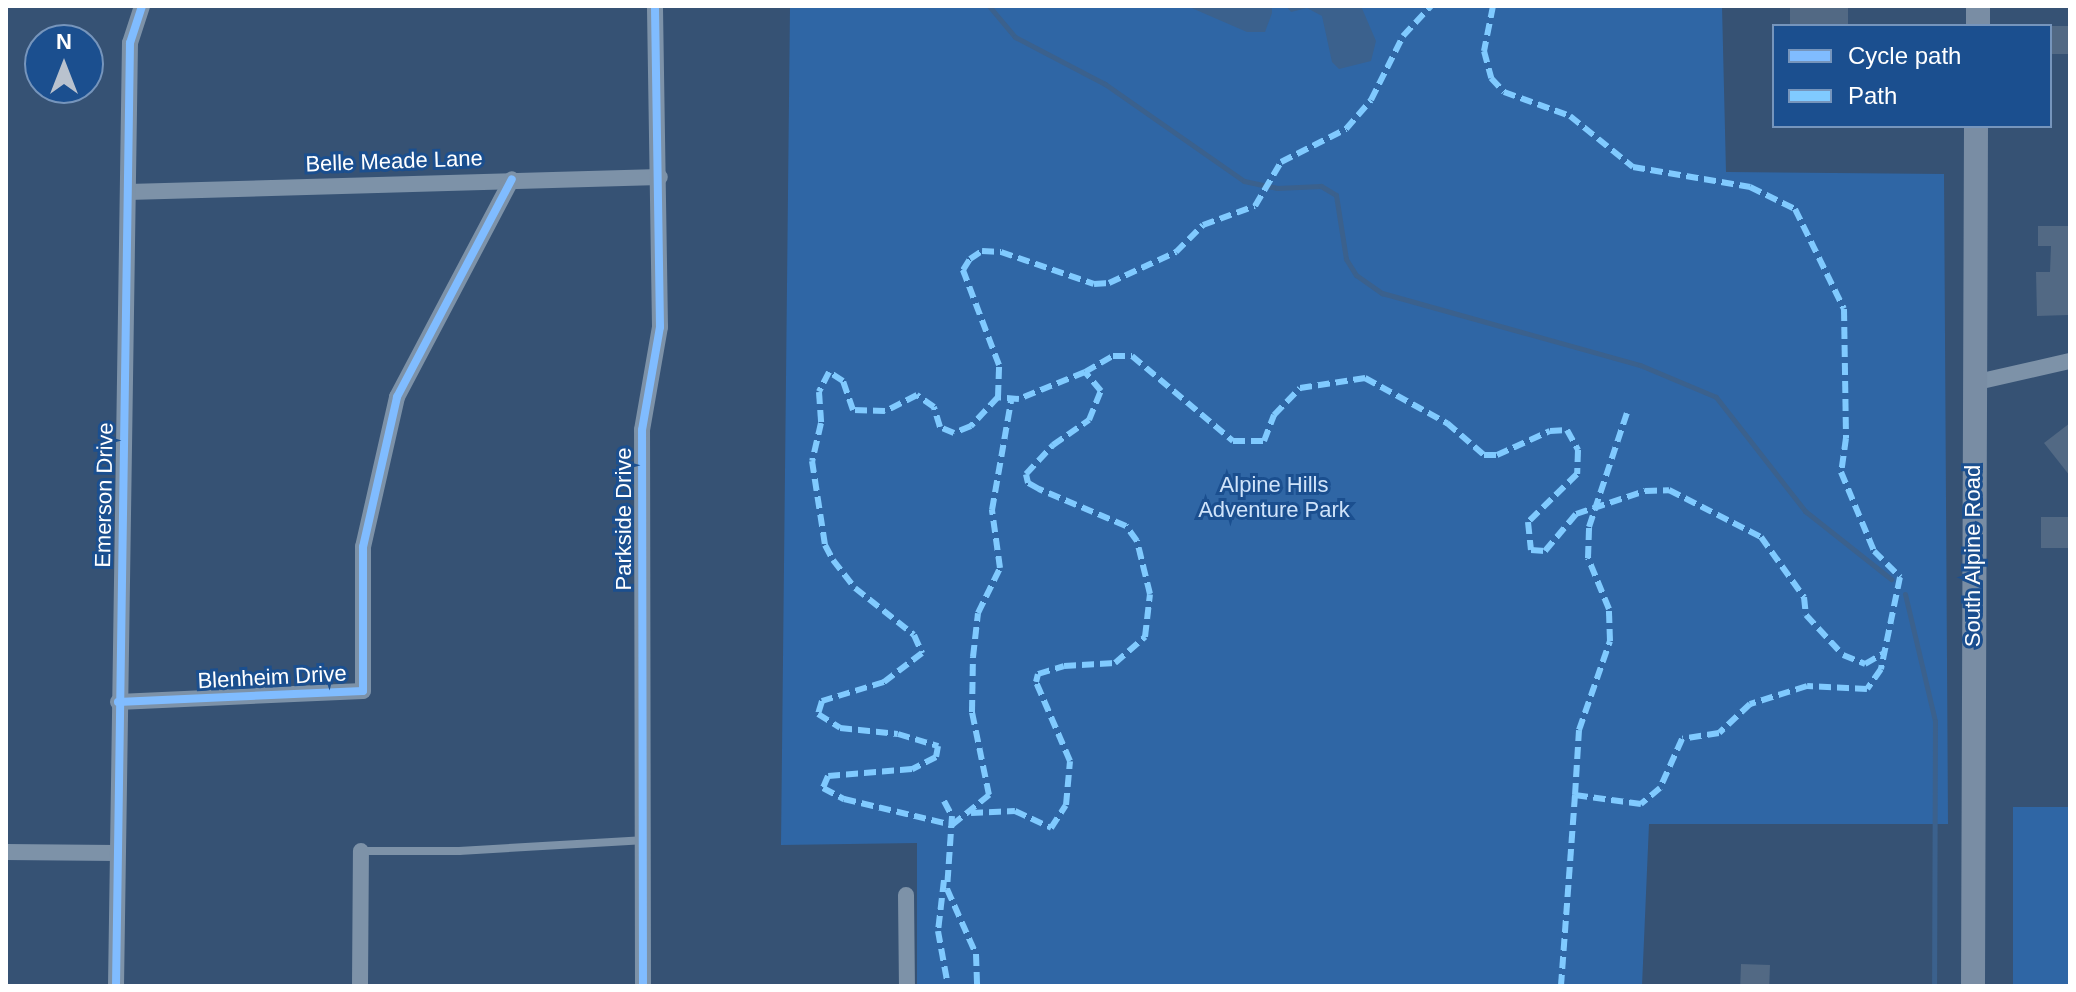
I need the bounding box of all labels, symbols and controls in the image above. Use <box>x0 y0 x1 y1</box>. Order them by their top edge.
north arrow <box>24 24 104 104</box>
legend <box>1772 24 2052 128</box>
text: N <box>56 29 72 54</box>
text: Cycle path <box>1848 42 1961 69</box>
text: Path <box>1848 82 1897 109</box>
street label: Belle Meade Lane <box>305 145 483 177</box>
street label: Emerson Drive <box>90 422 118 568</box>
street label: Parkside Drive <box>611 447 637 591</box>
street label: South Alpine Road <box>1960 464 1986 648</box>
park label: Alpine Hills Adventure Park <box>1198 471 1350 522</box>
street label: Blenheim Drive <box>197 660 347 694</box>

